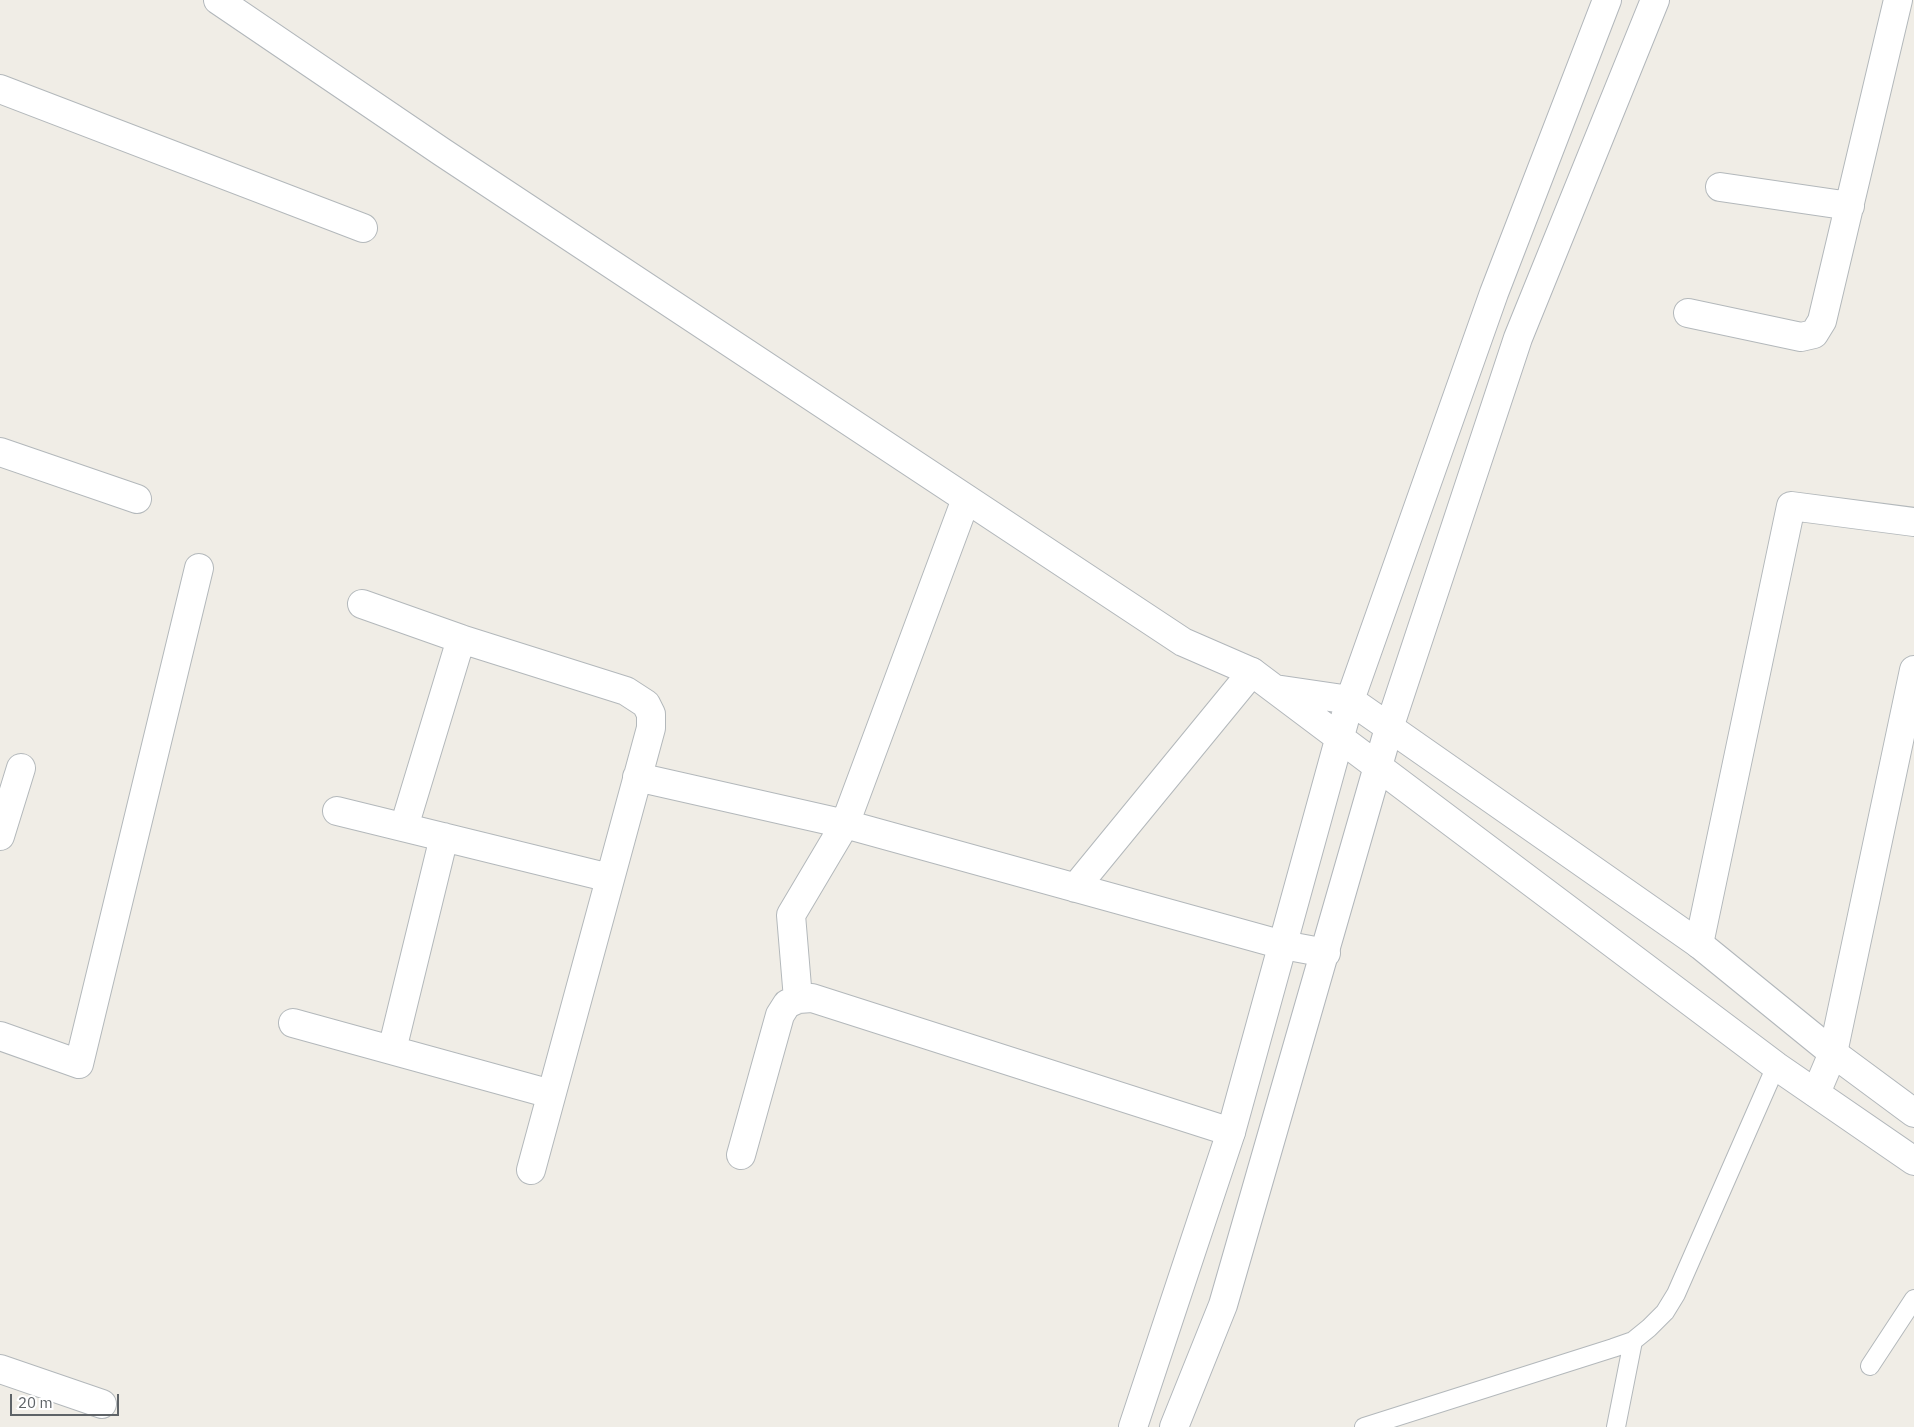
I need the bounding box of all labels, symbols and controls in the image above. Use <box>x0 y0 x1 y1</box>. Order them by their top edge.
scale bar <box>12 1384 121 1416</box>
text: 20 m <box>18 1393 53 1412</box>

